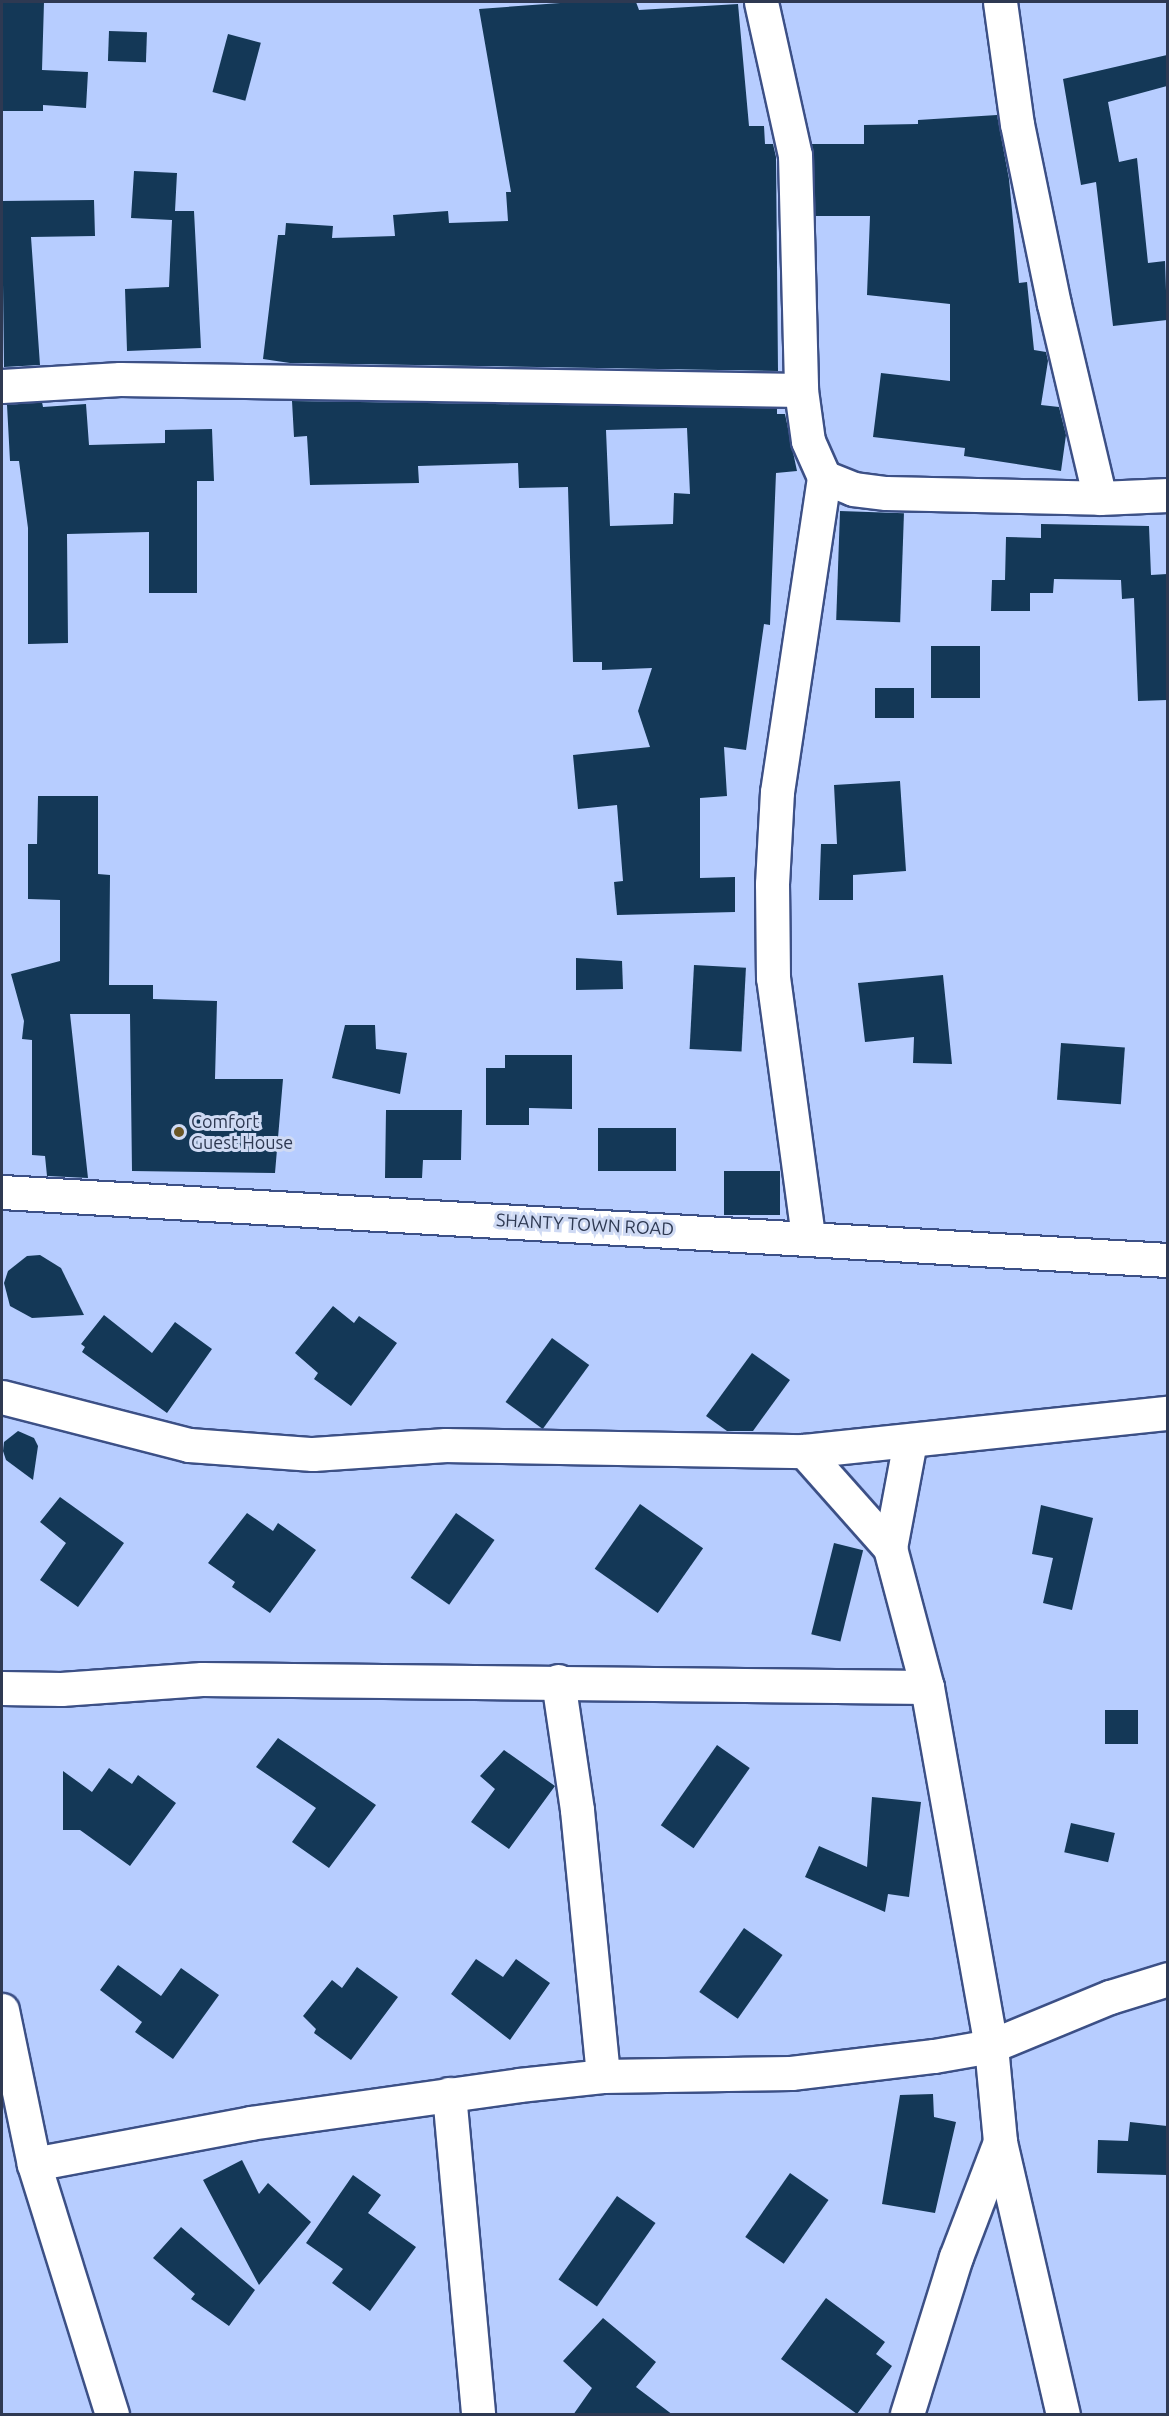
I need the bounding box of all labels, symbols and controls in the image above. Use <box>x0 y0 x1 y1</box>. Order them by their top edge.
place label: Comfort Guest House <box>191 1111 293 1154</box>
marker: Comfort Guest House <box>172 1125 186 1139</box>
street label: SHANTY TOWN ROAD <box>495 1209 675 1239</box>

